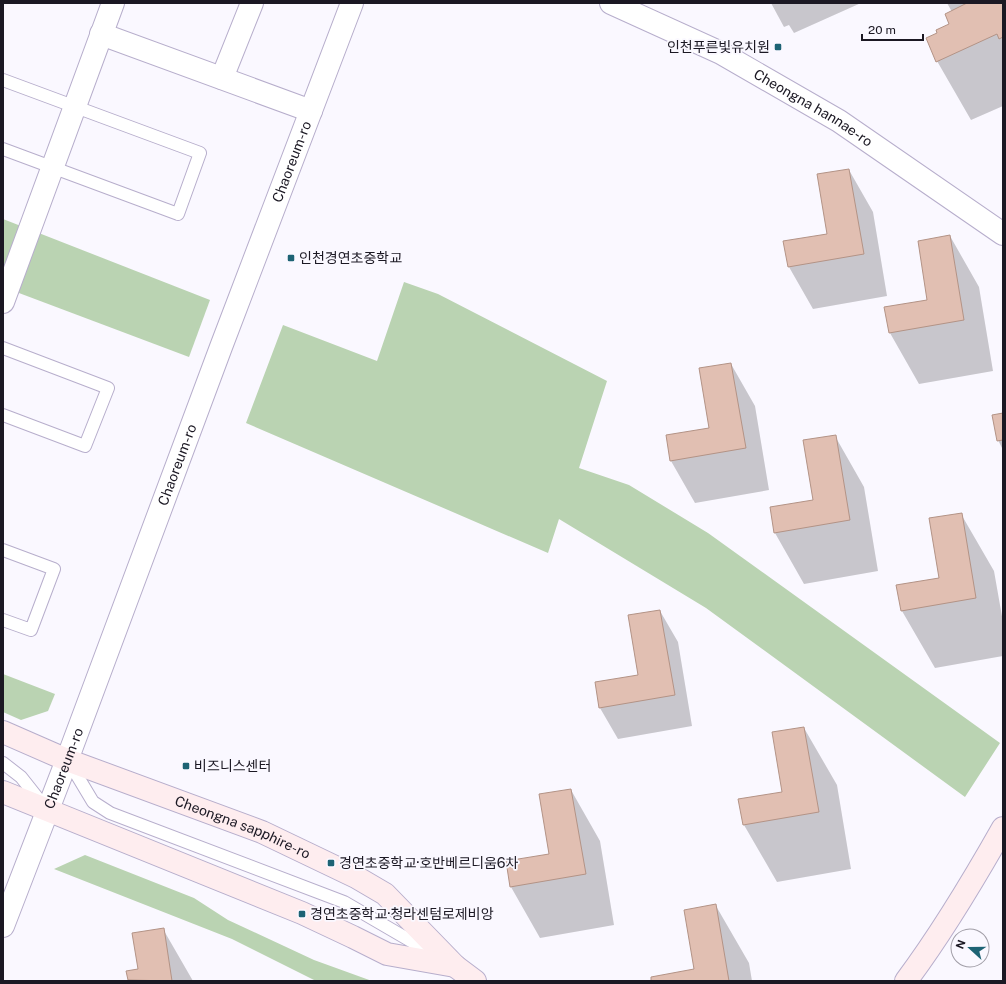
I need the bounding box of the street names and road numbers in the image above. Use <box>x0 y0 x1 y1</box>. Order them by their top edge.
street label: Cheongna hannae-ro <box>751 66 876 150</box>
street label: Chaoreum-ro <box>269 119 314 205</box>
street label: Chaoreum-ro <box>155 422 200 508</box>
street label: Chaoreum-ro <box>41 725 86 811</box>
street label: Cheongna sapphire-ro <box>173 793 313 862</box>

